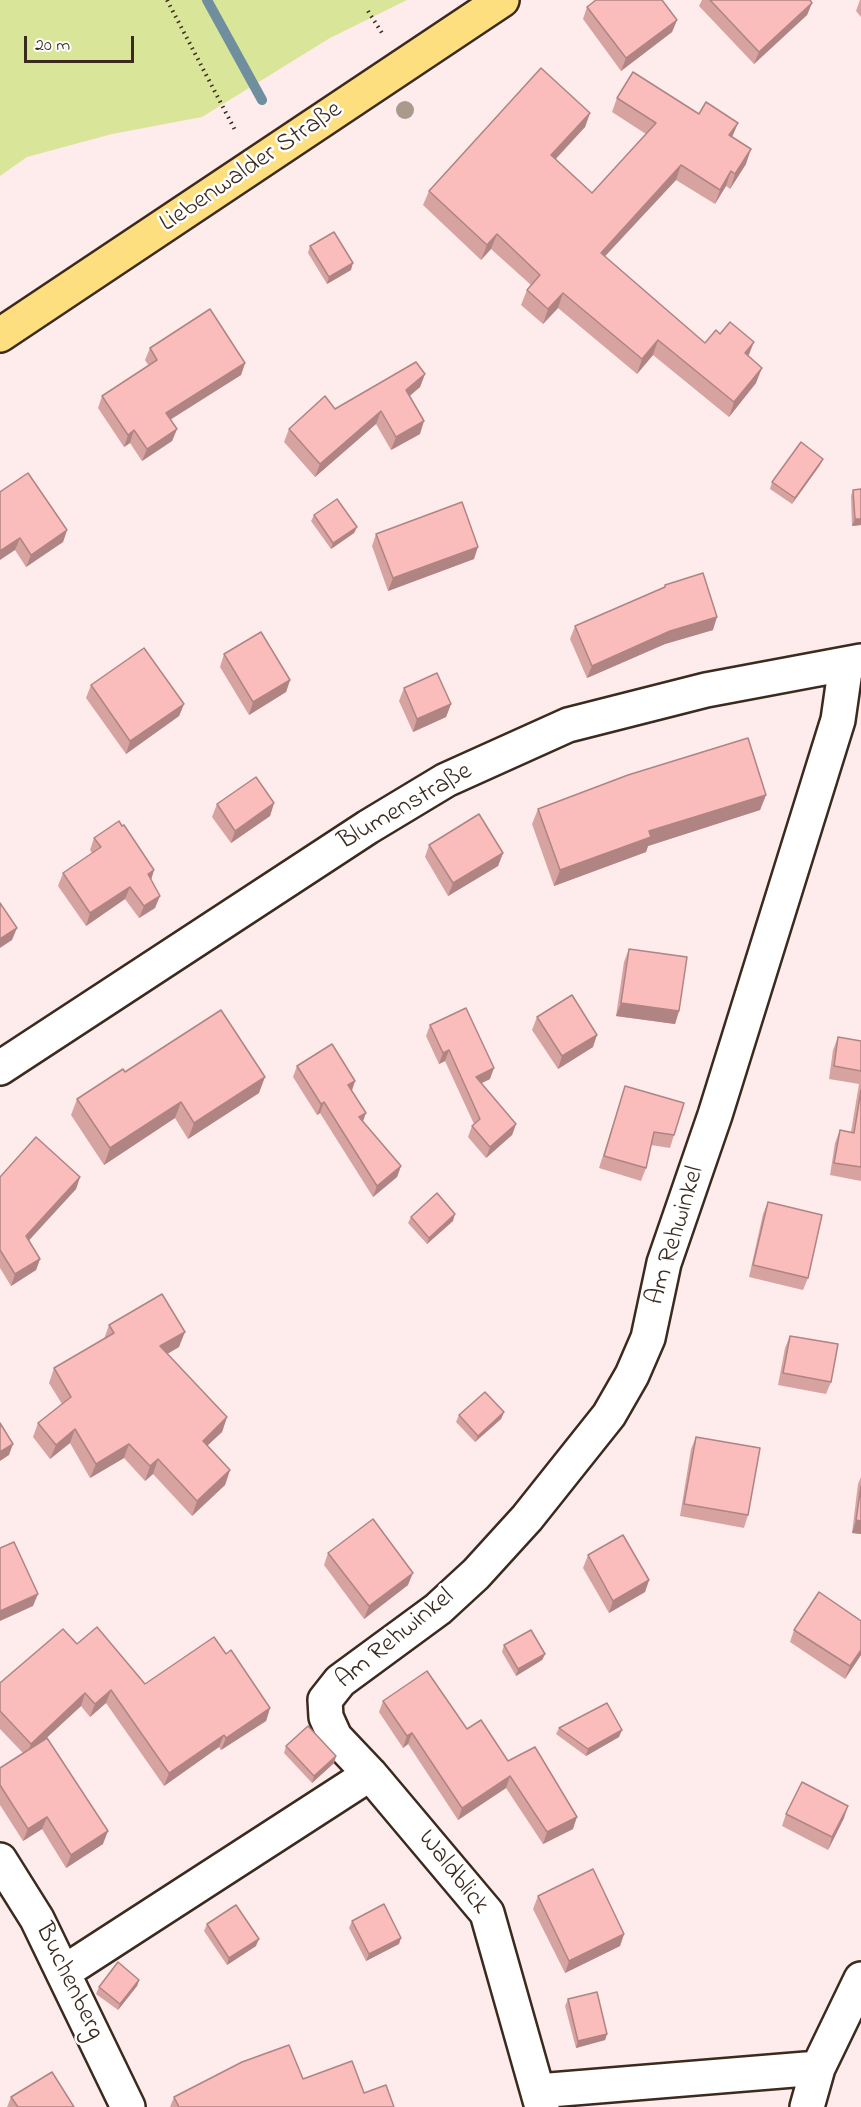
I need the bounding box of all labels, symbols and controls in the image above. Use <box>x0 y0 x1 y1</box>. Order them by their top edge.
scale bar <box>27 24 136 62</box>
text: 20 m <box>35 33 70 59</box>
street label: Liebenwalder Straße <box>155 95 349 241</box>
street label: Blumenstraße <box>334 757 478 859</box>
street label: Am Rehwinkel <box>641 1163 713 1309</box>
street label: Am Rehwinkel <box>331 1583 461 1697</box>
street label: Waldblick <box>410 1825 494 1921</box>
street label: Buchenberg <box>26 1919 110 2045</box>

